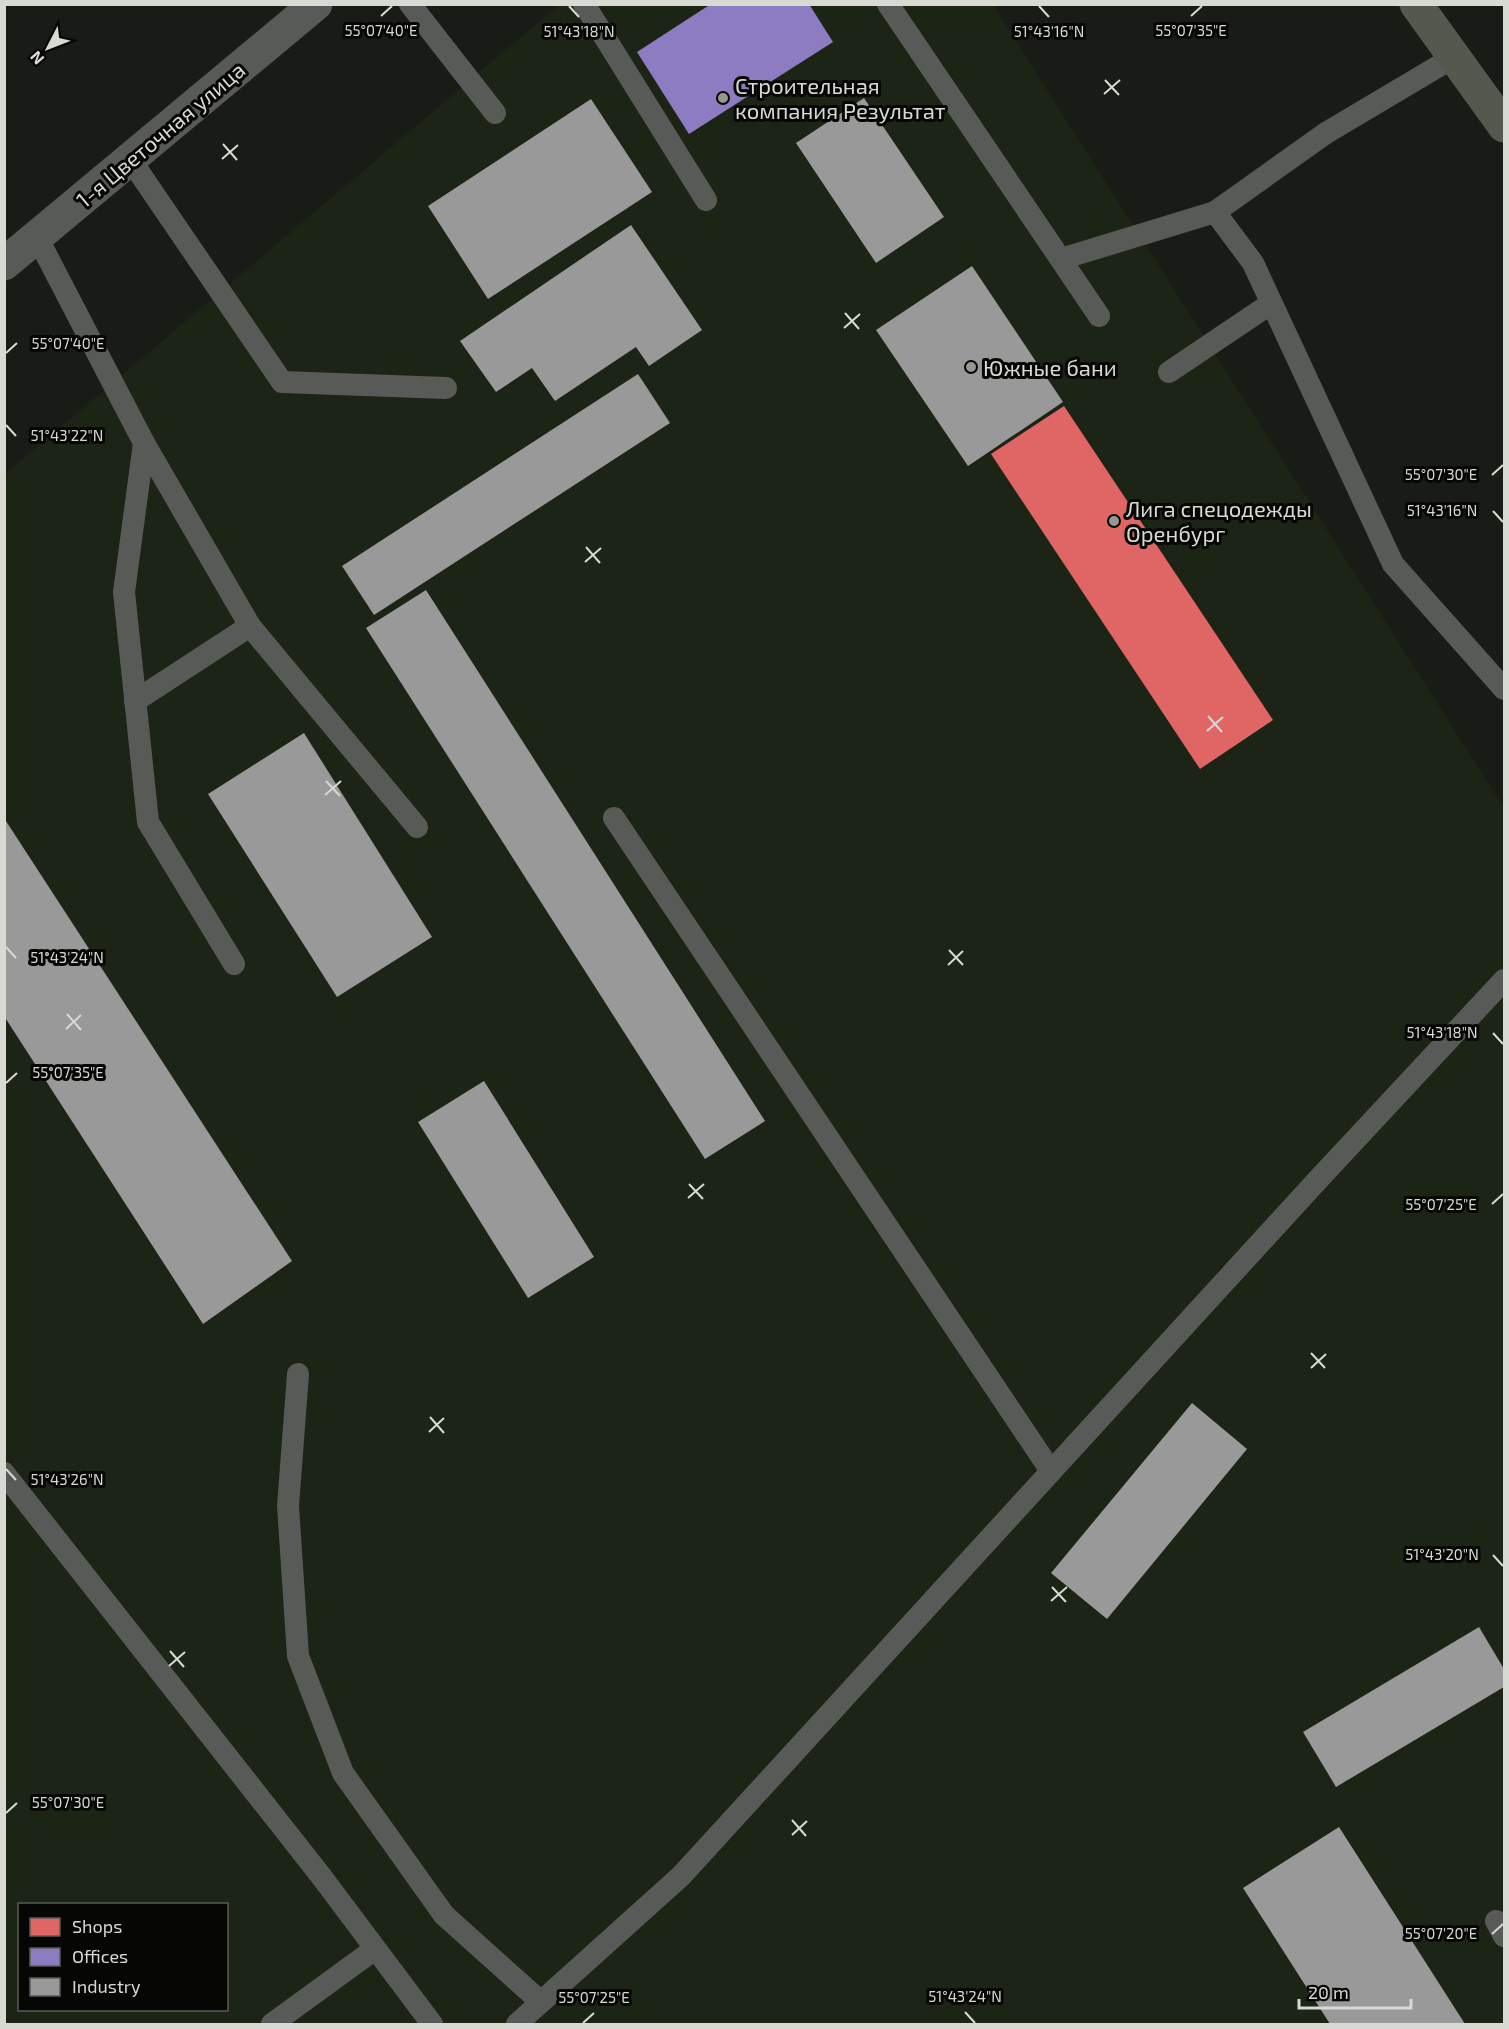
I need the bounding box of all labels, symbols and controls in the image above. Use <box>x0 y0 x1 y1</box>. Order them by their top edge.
north arrow <box>18 18 78 78</box>
text: 55°07'40"E <box>344 21 418 39</box>
text: 55°07'35"E <box>1155 21 1227 39</box>
text: 51°43'18"N <box>543 22 615 40</box>
text: 51°43'16"N <box>1014 22 1084 40</box>
text: N <box>26 48 47 69</box>
street label: 1-я Цветочная улица <box>70 56 250 213</box>
place label: Строительная компания Результат <box>735 72 946 124</box>
marker: Строительная компания Результат <box>716 91 730 105</box>
text: 55°07'40"E <box>31 334 105 352</box>
place label: Южные бани <box>983 354 1117 380</box>
marker: Южные бани <box>964 360 978 374</box>
text: 51°43'22"N <box>31 426 103 444</box>
text: 55°07'30"E <box>1405 465 1477 483</box>
place label: Лига спецодежды Оренбург <box>1126 495 1312 547</box>
text: 51°43'16"N <box>1407 501 1477 519</box>
marker: Лига спецодежды Оренбург <box>1107 514 1121 528</box>
text: 51°43'24"N <box>30 948 104 966</box>
text: 51°43'18"N <box>1406 1023 1478 1041</box>
text: 55°07'35"E <box>32 1063 104 1081</box>
text: 55°07'25"E <box>1405 1195 1477 1213</box>
text: 51°43'26"N <box>30 1470 104 1488</box>
text: 51°43'20"N <box>1405 1545 1479 1563</box>
text: 55°07'30"E <box>32 1793 104 1811</box>
legend <box>18 1903 228 2011</box>
text: Shops <box>72 1915 122 1937</box>
text: 55°07'20"E <box>1405 1924 1477 1942</box>
text: Offices <box>72 1945 128 1967</box>
scale bar <box>1299 1972 1412 2010</box>
text: Industry <box>72 1975 141 1997</box>
text: 20 m <box>1308 1981 1349 2003</box>
text: 51°43'24"N <box>928 1987 1002 2005</box>
text: 55°07'25"E <box>558 1988 630 2006</box>

